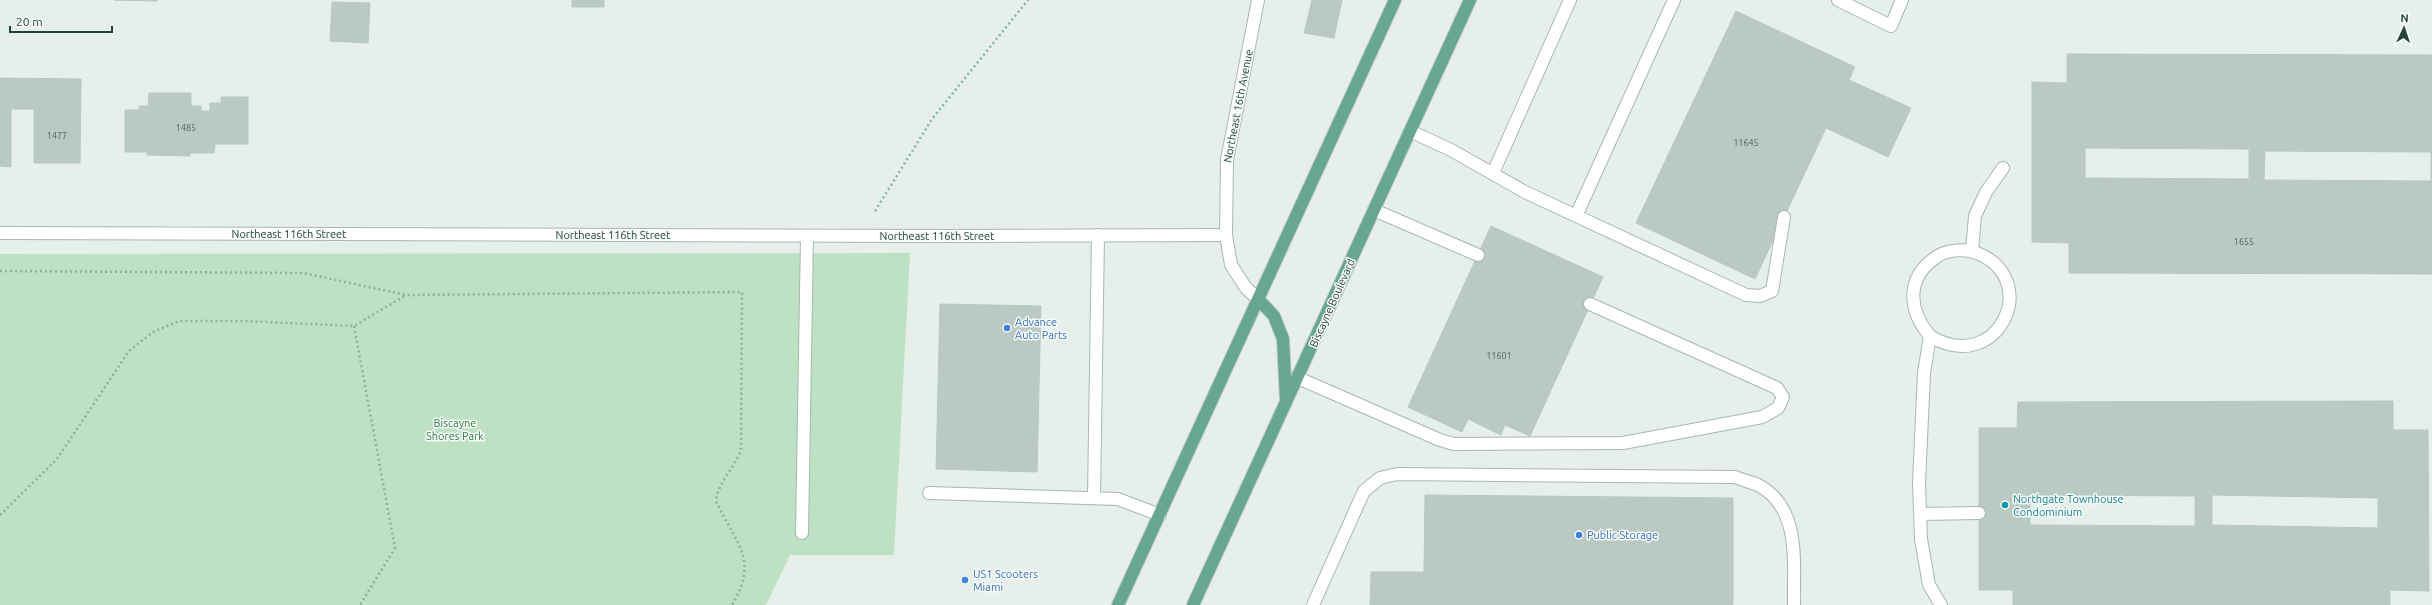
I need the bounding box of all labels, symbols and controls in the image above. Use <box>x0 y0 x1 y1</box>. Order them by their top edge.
scale bar <box>10 8 112 34</box>
north arrow <box>2384 8 2424 48</box>
text: N <box>2400 12 2409 24</box>
text: 20 m <box>16 15 43 28</box>
street label: Northeast 16th Avenue <box>1221 48 1255 164</box>
house number: 1485 <box>176 123 196 133</box>
house number: 1477 <box>47 131 67 141</box>
house number: 11645 <box>1733 138 1759 148</box>
street label: Northeast 116th Street <box>232 228 347 240</box>
street label: Northeast 116th Street <box>556 229 671 241</box>
street label: Northeast 116th Street <box>880 230 995 242</box>
house number: 1655 <box>2234 237 2254 247</box>
street label: Biscayne Boulevard <box>1307 257 1357 349</box>
place label: Advance Auto Parts <box>1015 316 1067 341</box>
marker: Advance Auto Parts <box>1002 323 1012 333</box>
house number: 11601 <box>1486 351 1512 361</box>
park label: Biscayne Shores Park <box>426 417 484 442</box>
place label: Northgate Townhouse Condominium <box>2013 493 2124 518</box>
marker: Northgate Townhouse Condominium <box>2000 500 2010 510</box>
place label: Public Storage <box>1587 529 1658 541</box>
marker: Public Storage <box>1574 530 1584 540</box>
place label: US1 Scooters Miami <box>973 568 1038 593</box>
marker: US1 Scooters Miami <box>960 575 970 585</box>

